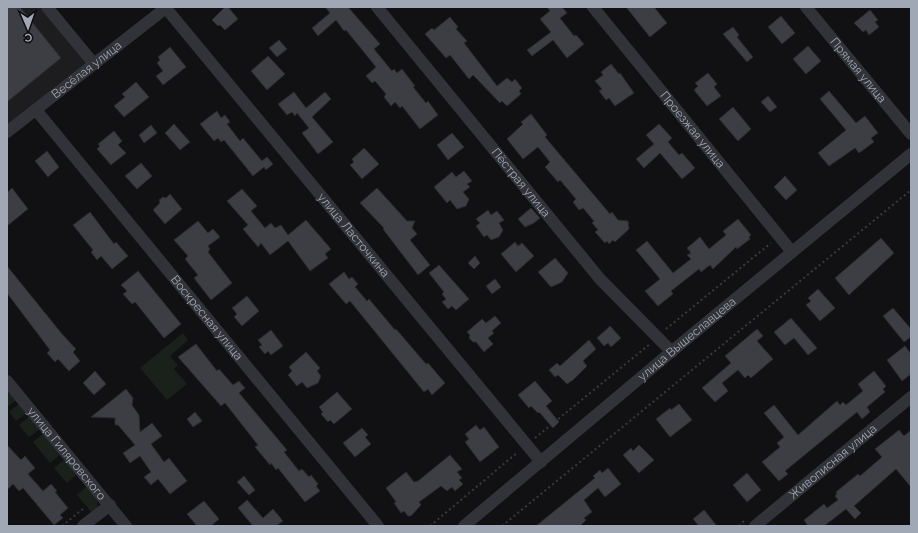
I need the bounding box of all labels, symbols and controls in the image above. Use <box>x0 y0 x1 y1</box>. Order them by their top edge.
north arrow <box>8 8 48 48</box>
text: С <box>24 31 32 44</box>
street label: Прямая улица <box>827 35 889 106</box>
street label: Весёлая улица <box>49 38 124 101</box>
street label: Проезжая улица <box>657 89 728 171</box>
street label: Пёстрая улица <box>489 145 553 220</box>
street label: улица Ласточкина <box>315 190 392 280</box>
street label: Воскресная улица <box>168 273 246 363</box>
street label: улица Вышеславцева <box>635 294 739 384</box>
street label: улица Гиляровского <box>24 404 109 503</box>
street label: Живописная улица <box>786 421 880 502</box>

